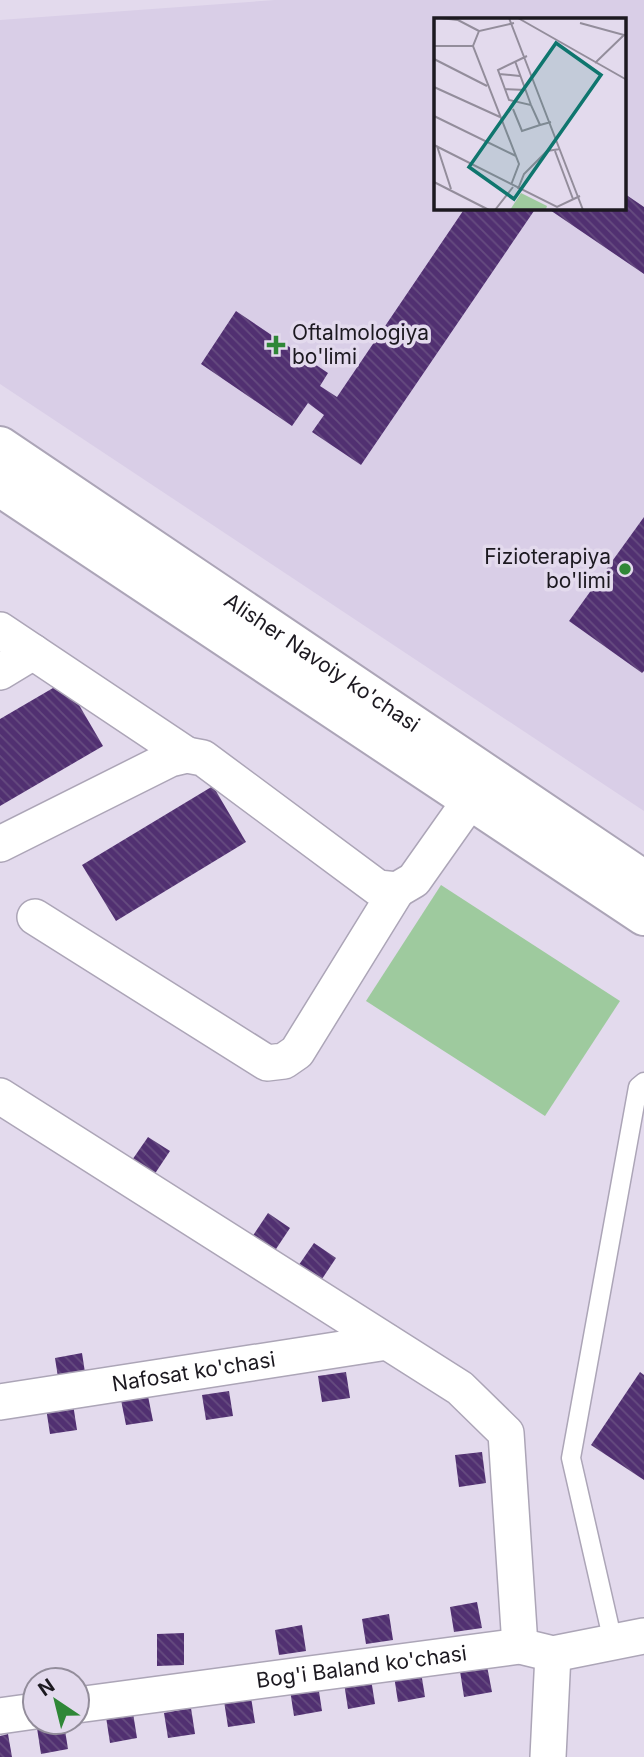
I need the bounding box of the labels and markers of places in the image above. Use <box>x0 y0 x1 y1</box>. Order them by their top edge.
place label: Oftalmologiya bo'limi <box>292 320 429 369</box>
marker: Oftalmologiya bo'limi <box>266 335 286 355</box>
place label: Fizioterapiya bo'limi <box>484 544 611 593</box>
marker: Fizioterapiya bo'limi <box>617 561 633 577</box>

